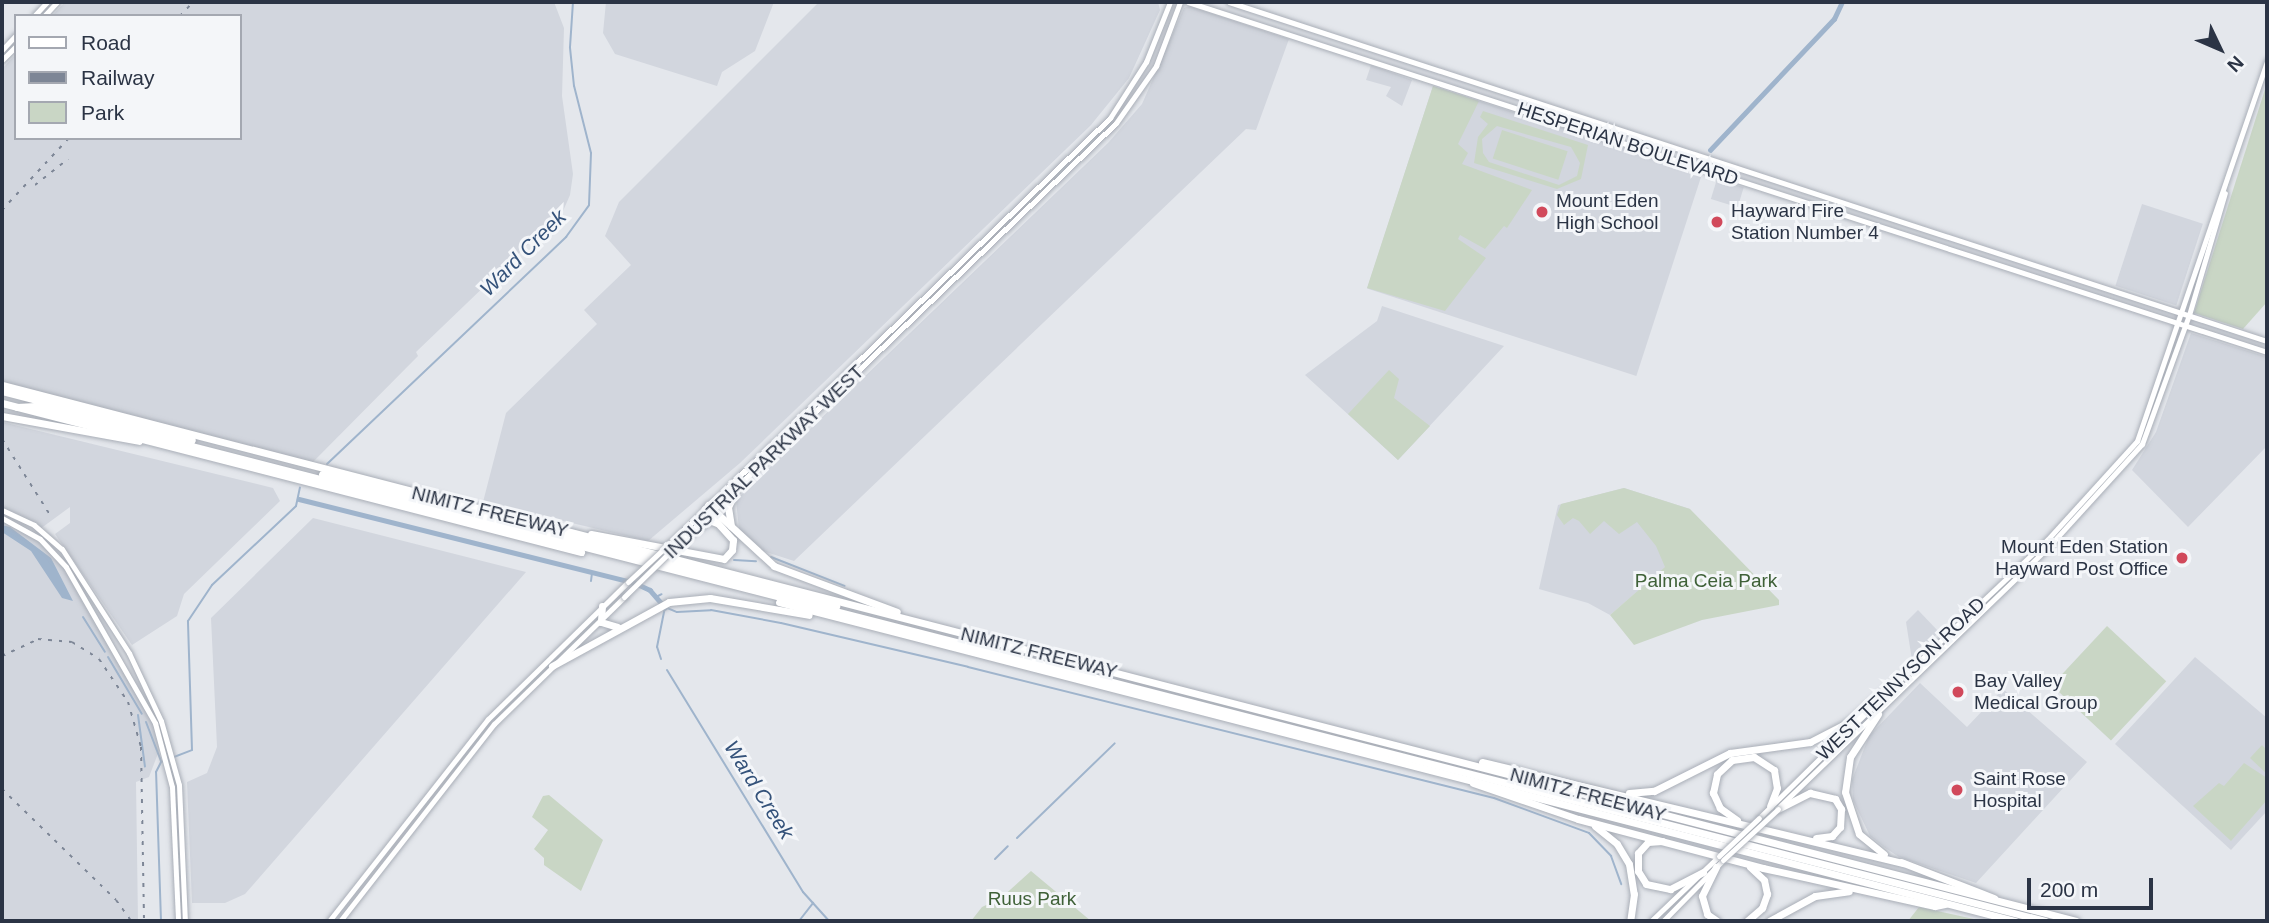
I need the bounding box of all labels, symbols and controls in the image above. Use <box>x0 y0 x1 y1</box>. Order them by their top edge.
legend <box>14 14 242 140</box>
north arrow <box>2185 14 2255 84</box>
text: Road <box>81 31 131 54</box>
text: N <box>2223 52 2248 76</box>
text: Railway <box>81 66 155 89</box>
street label: HESPERIAN BOULEVARD <box>1515 97 1741 191</box>
text: Park <box>81 101 124 124</box>
place label: Mount Eden High School <box>1556 190 1658 234</box>
place label: Hayward Fire Station Number 4 <box>1731 200 1879 244</box>
marker: Mount Eden High School <box>1534 204 1550 220</box>
water label: Ward Creek <box>475 205 571 301</box>
marker: Hayward Fire Station Number 4 <box>1709 214 1725 230</box>
street label: INDUSTRIAL PARKWAY WEST <box>659 360 869 564</box>
street label: NIMITZ FREEWAY <box>409 482 571 542</box>
place label: Mount Eden Station Hayward Post Office <box>1995 536 2168 580</box>
marker: Mount Eden Station Hayward Post Office <box>2174 550 2190 566</box>
park label: Palma Ceia Park <box>1635 570 1777 592</box>
street label: WEST TENNYSON ROAD <box>1812 592 1990 766</box>
street label: NIMITZ FREEWAY <box>958 623 1120 683</box>
place label: Bay Valley Medical Group <box>1974 670 2098 714</box>
marker: Bay Valley Medical Group <box>1948 682 1968 702</box>
water label: Ward Creek <box>719 736 799 844</box>
street label: NIMITZ FREEWAY <box>1508 763 1668 827</box>
place label: Saint Rose Hospital <box>1973 768 2066 812</box>
marker: Saint Rose Hospital <box>1947 780 1967 800</box>
scale bar <box>2031 864 2157 908</box>
text: 200 m <box>2040 878 2098 901</box>
park label: Ruus Park <box>988 888 1076 910</box>

